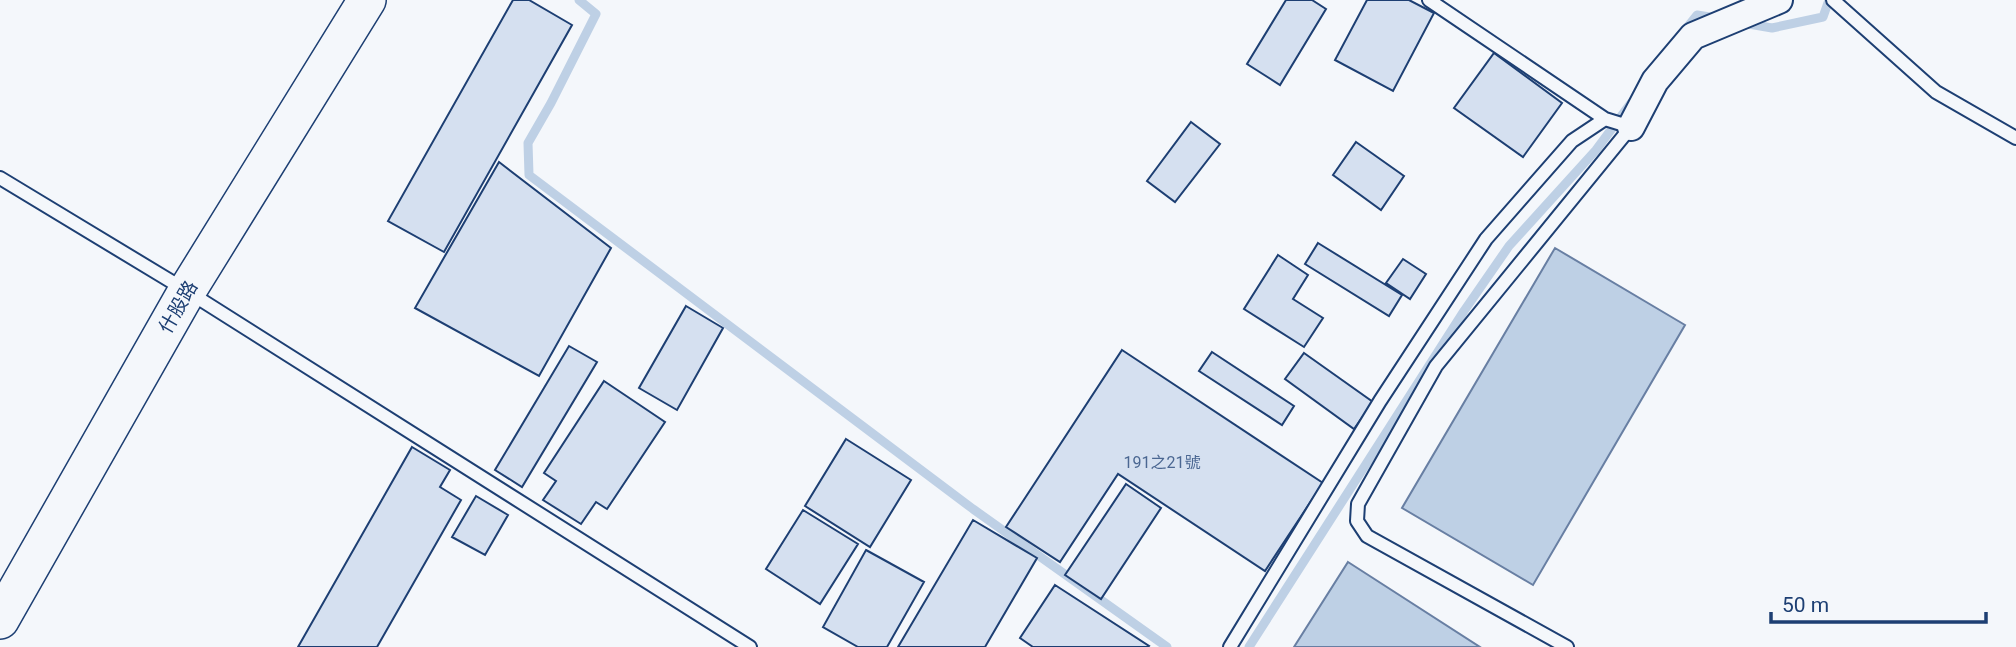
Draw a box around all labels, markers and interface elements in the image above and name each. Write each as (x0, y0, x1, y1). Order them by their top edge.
street label: 什股路 (154, 277, 202, 337)
house number: 191之21號 (1124, 453, 1200, 472)
scale bar (1771, 580, 1986, 624)
text: 50 m (1782, 593, 1829, 617)

